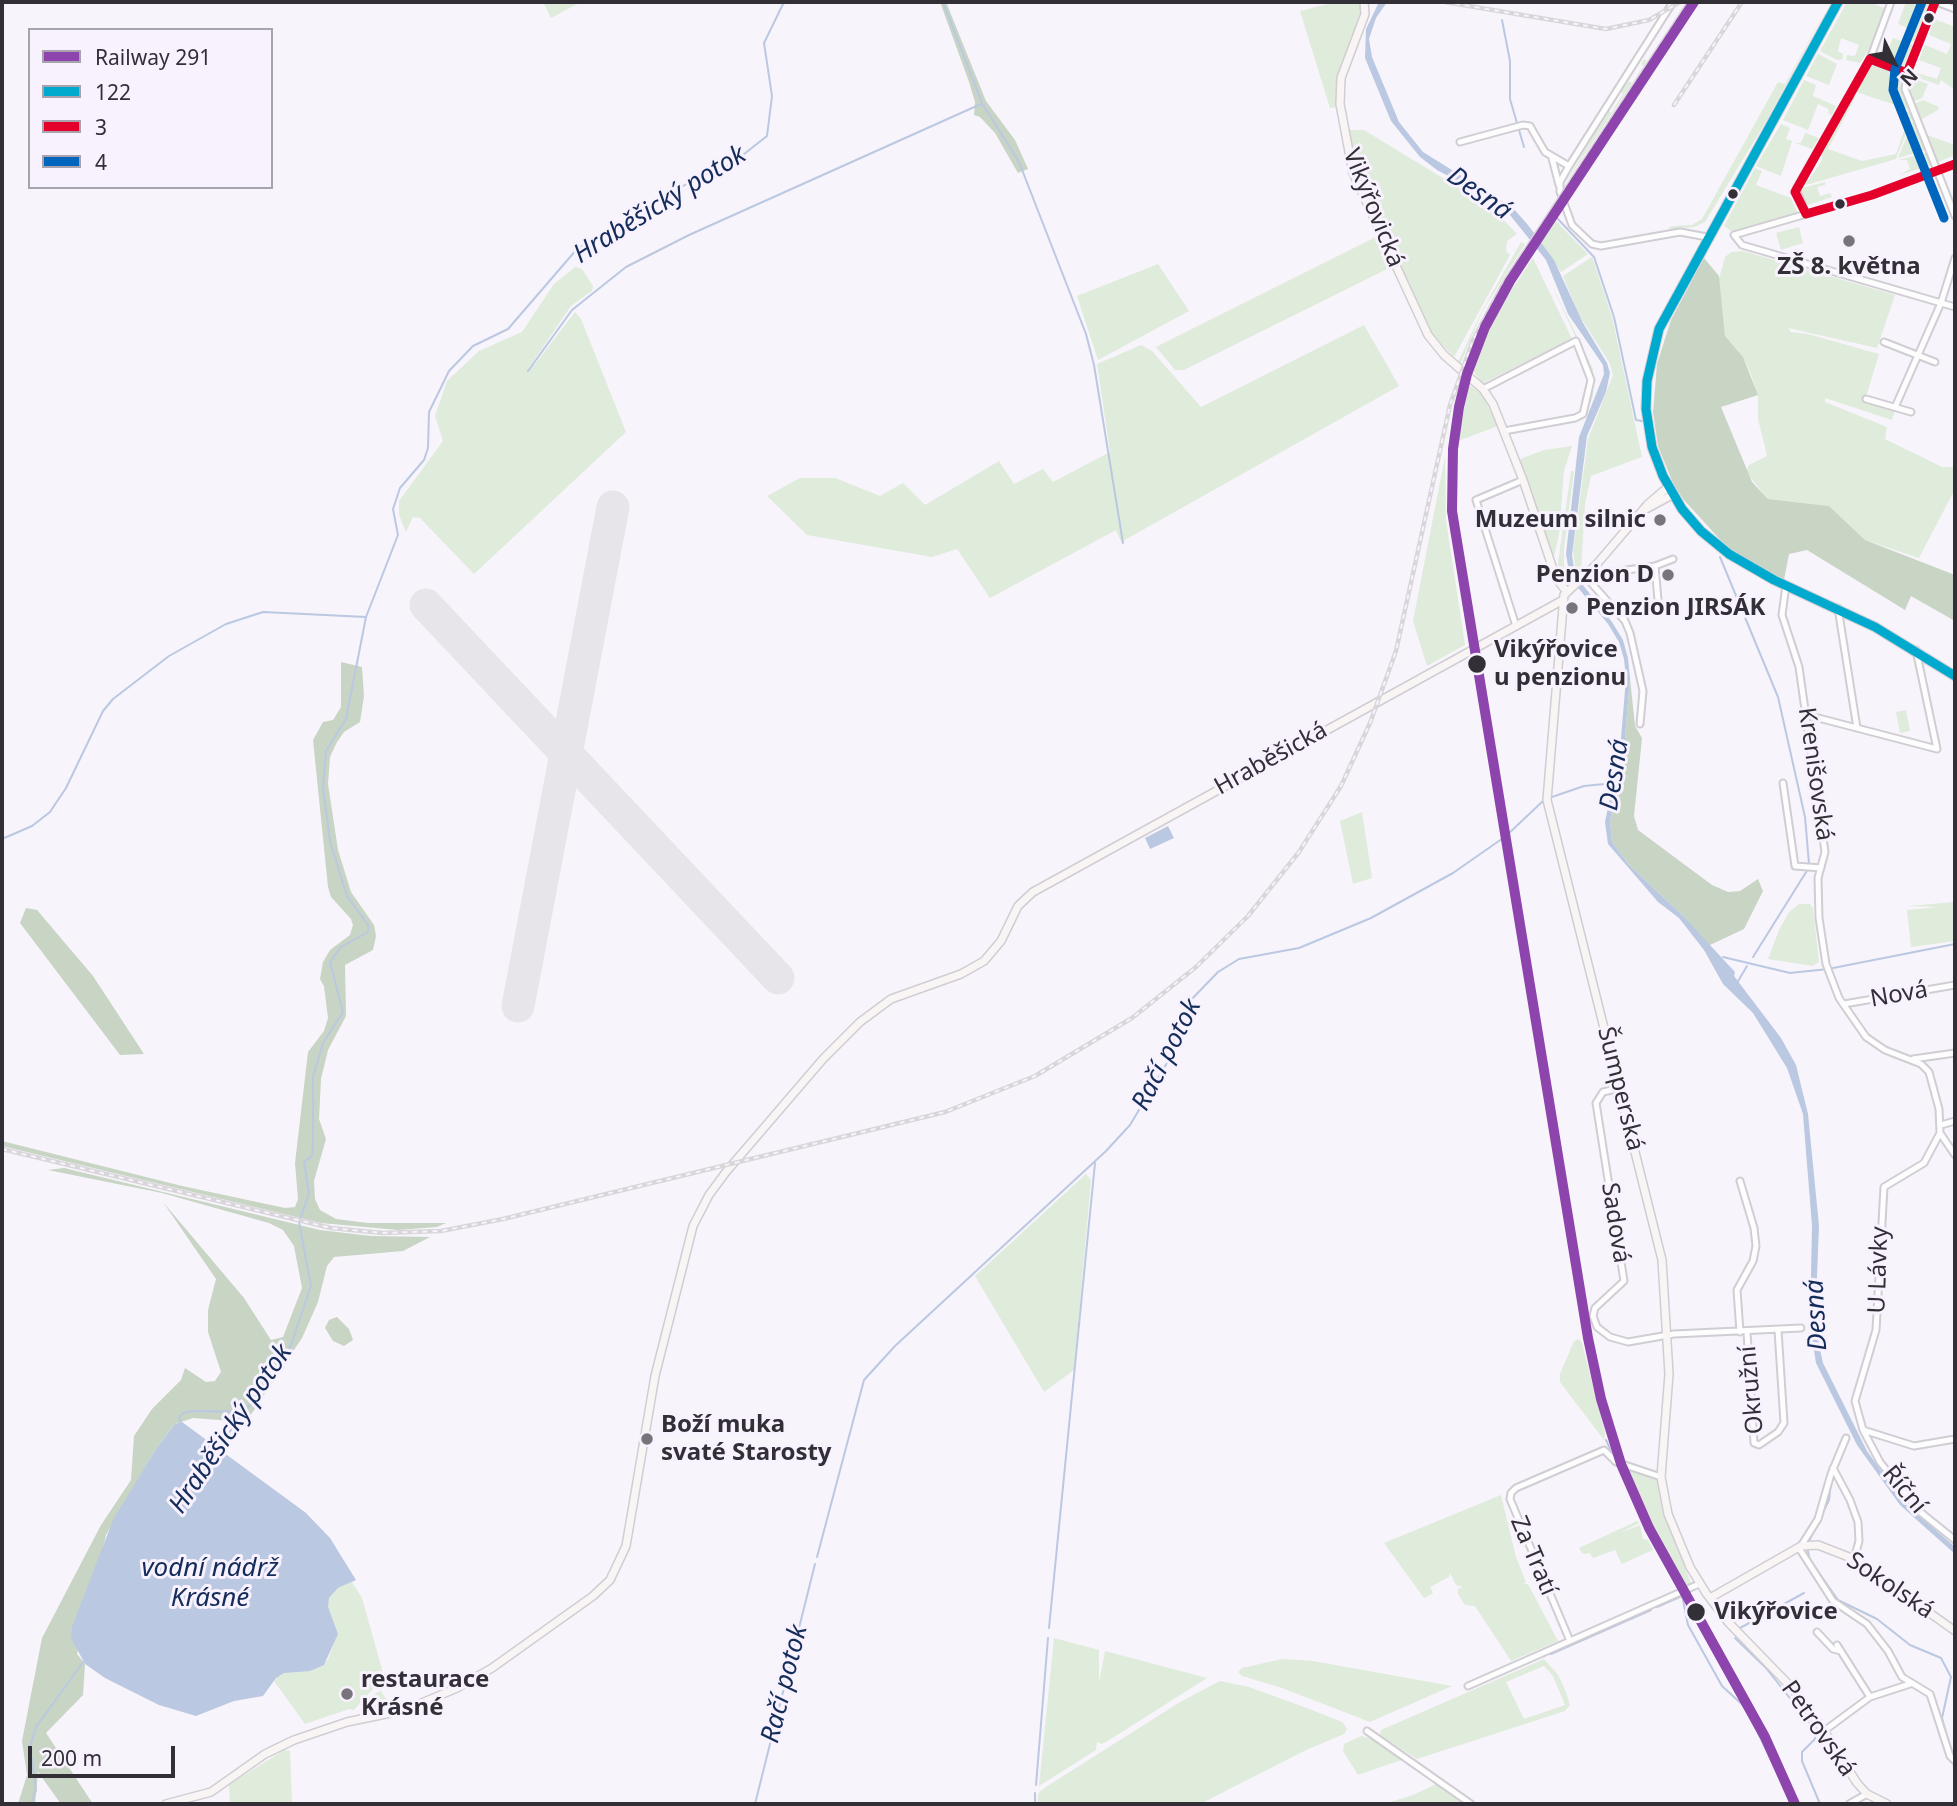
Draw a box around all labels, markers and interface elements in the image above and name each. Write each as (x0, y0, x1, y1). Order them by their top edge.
unlabelled marker (1922, 11, 1936, 25)
legend (28, 28, 273, 189)
north arrow (1859, 28, 1929, 98)
text: Railway 291 (95, 43, 211, 71)
text: N (1894, 63, 1924, 92)
text: 122 (95, 78, 131, 106)
text: 3 (95, 113, 107, 141)
water label: Hraběšický potok (568, 139, 752, 271)
street label: Vikýřovická (1336, 145, 1410, 271)
text: 4 (95, 148, 107, 176)
water label: Desná (1441, 161, 1517, 227)
unlabelled marker (1726, 187, 1740, 201)
unlabelled marker (1833, 197, 1847, 211)
marker: ZŠ 8. května (1841, 233, 1857, 249)
place label: ZŠ 8. května (1777, 253, 1921, 281)
place label: Muzeum silnic (1475, 506, 1646, 534)
marker: Muzeum silnic (1652, 512, 1668, 528)
place label: Penzion D (1536, 561, 1654, 589)
marker: Penzion D (1660, 567, 1676, 583)
place label: Penzion JIRSÁK (1586, 594, 1765, 622)
marker: Penzion JIRSÁK (1564, 600, 1580, 616)
place label: Vikýřovice u penzionu (1494, 636, 1626, 692)
marker: Vikýřovice u penzionu (1466, 653, 1488, 675)
street label: Krenišovská (1791, 705, 1839, 843)
street label: Hraběšická (1210, 716, 1332, 802)
water label: Desná (1594, 737, 1636, 813)
street label: Nová (1868, 976, 1930, 1014)
water label: Račí potok (1126, 994, 1208, 1116)
street label: Šumperská (1591, 1024, 1649, 1154)
street label: Sadová (1594, 1181, 1636, 1265)
street label: U Lávky (1863, 1226, 1895, 1314)
water label: Desná (1800, 1279, 1834, 1351)
water label: Hraběšický potok (163, 1338, 299, 1520)
street label: Okružní (1734, 1345, 1770, 1435)
place label: Boží muka svaté Starosty (661, 1411, 832, 1467)
marker: Boží muka svaté Starosty (639, 1431, 655, 1447)
street label: Říční (1876, 1460, 1932, 1520)
street label: Za Tratí (1503, 1512, 1563, 1600)
street label: Sokolská (1841, 1546, 1939, 1626)
water label: vodní nádrž Krásné (141, 1553, 279, 1614)
place label: Vikýřovice (1714, 1598, 1838, 1626)
marker: Vikýřovice (1685, 1601, 1707, 1623)
water label: Račí potok (755, 1622, 815, 1746)
place label: restaurace Krásné (361, 1666, 489, 1722)
street label: Petrovská (1775, 1676, 1861, 1782)
marker: restaurace Krásné (339, 1686, 355, 1702)
scale bar (32, 1732, 178, 1776)
text: 200 m (41, 1744, 102, 1772)

